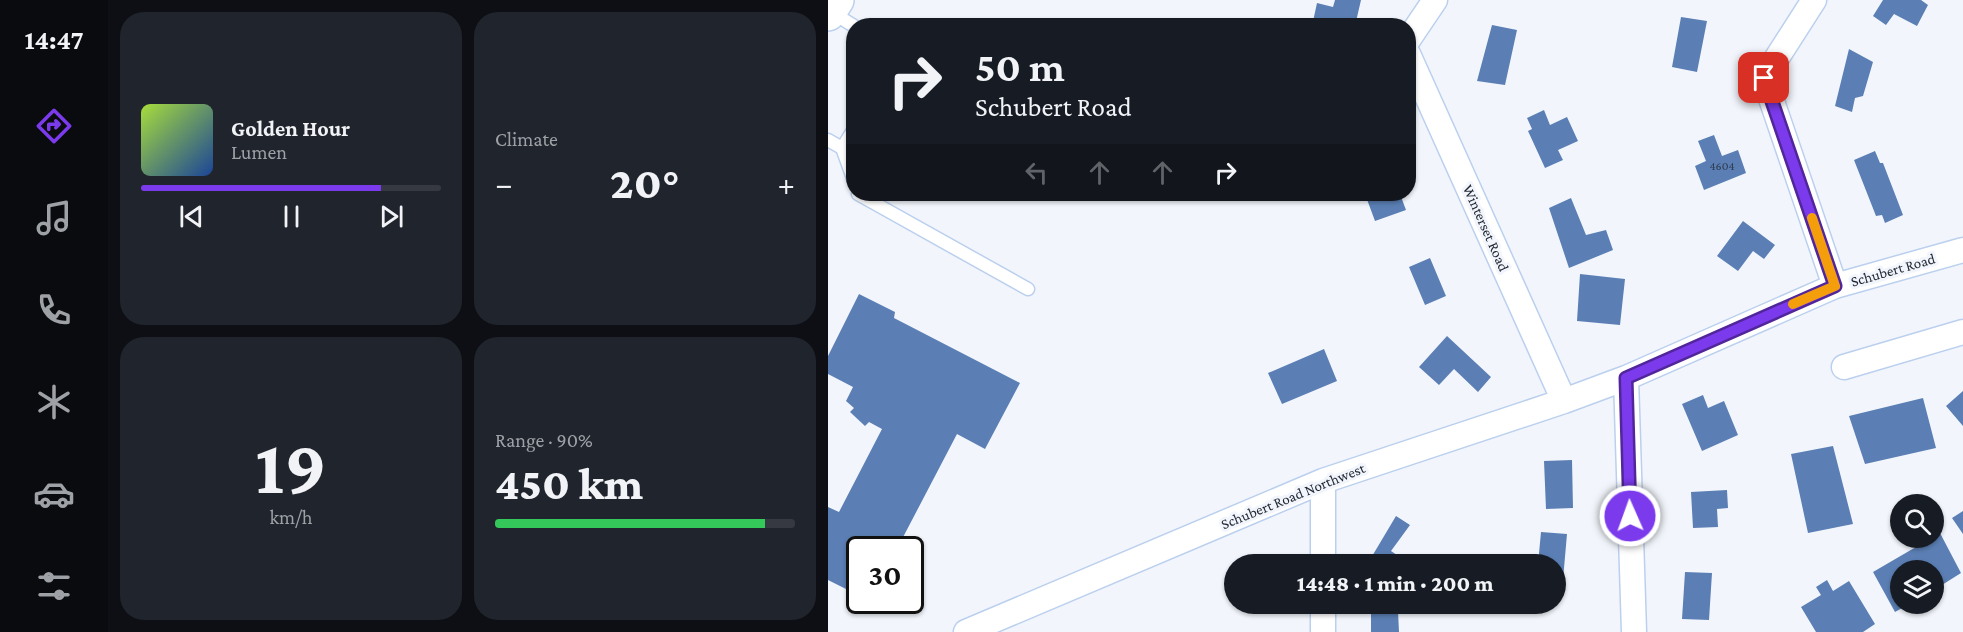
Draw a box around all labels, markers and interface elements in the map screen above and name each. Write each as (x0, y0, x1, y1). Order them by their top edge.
text: 14:47 (24, 25, 84, 55)
icon: right (876, 42, 954, 120)
text: 50 m (975, 43, 1065, 90)
pin (1738, 52, 1789, 103)
icon: arrive (1747, 61, 1780, 94)
text: Schubert Road (975, 92, 1132, 122)
icon: directions (33, 105, 75, 147)
text: Golden Hour (231, 116, 350, 141)
text: Climate (495, 128, 558, 150)
text: Lumen (231, 141, 287, 163)
icon: left (1020, 156, 1053, 189)
icon: ahead (1083, 156, 1116, 189)
icon: ahead (1146, 156, 1179, 189)
icon: right (1209, 156, 1242, 189)
text: 20° (610, 158, 680, 208)
house number: 4604 (1709, 159, 1735, 173)
text: − (495, 165, 512, 202)
text: + (778, 165, 795, 202)
street label: Winterset Road (1460, 182, 1512, 274)
icon: music (33, 197, 75, 239)
icon: previous (175, 200, 208, 233)
icon: pause (275, 200, 308, 233)
icon: next (375, 200, 408, 233)
street label: Schubert Road (1849, 250, 1937, 290)
icon: phone (33, 289, 75, 331)
icon: climate (33, 381, 75, 423)
text: 19 (255, 423, 327, 510)
text: Range · 90% (495, 429, 593, 451)
text: 450 km (495, 459, 643, 509)
street label: Schubert Road Northwest (1219, 459, 1368, 532)
icon: car (33, 473, 75, 515)
position arrow (1598, 484, 1662, 548)
map controls (1890, 494, 1944, 614)
button: search (1890, 494, 1944, 548)
text: km/h (269, 506, 313, 528)
speed limit sign: 30 (846, 536, 924, 614)
button: layers (1890, 560, 1944, 614)
icon: filters (33, 565, 75, 607)
text: 14:48 · 1 min · 200 m (1297, 571, 1493, 596)

